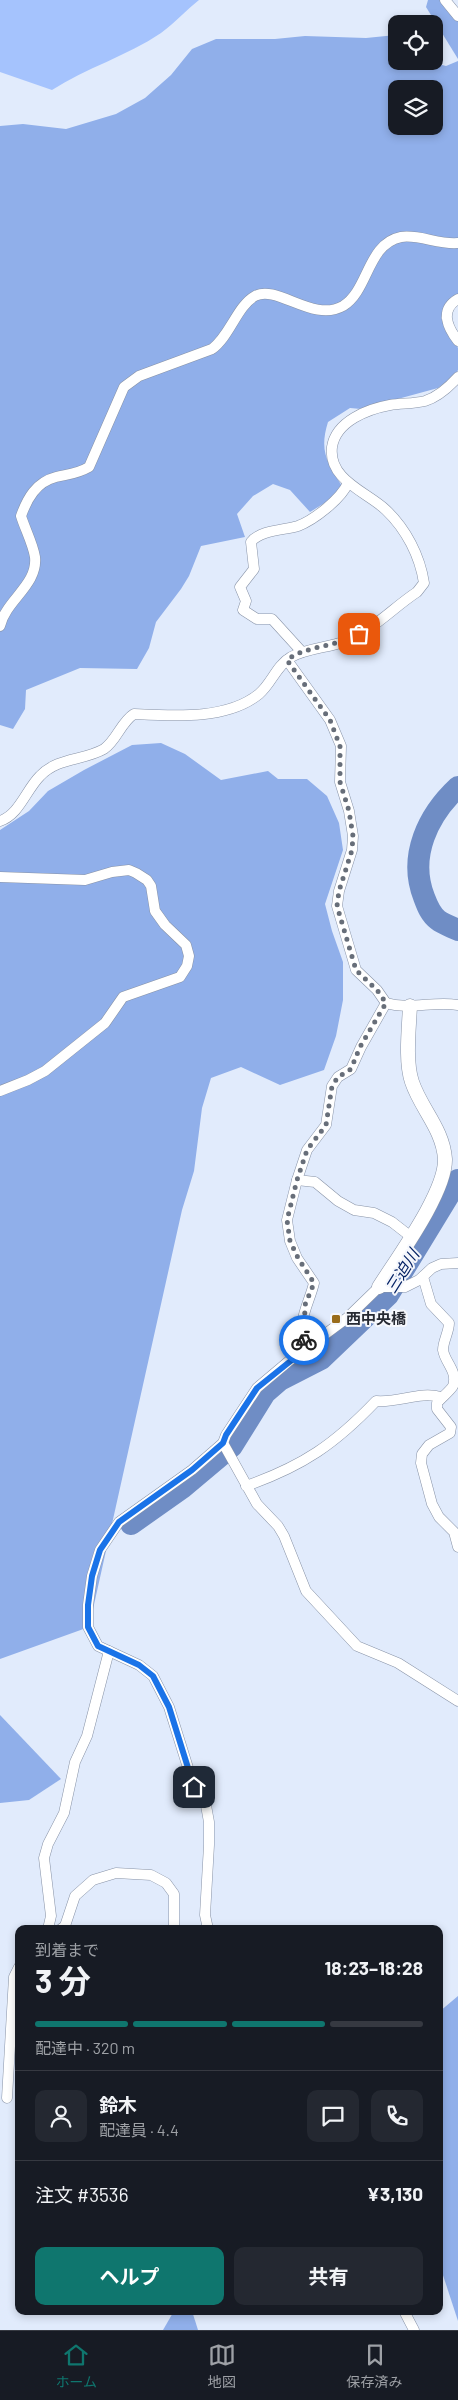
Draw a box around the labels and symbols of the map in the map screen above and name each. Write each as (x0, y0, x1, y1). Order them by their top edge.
pin (338, 613, 380, 655)
water label: 三迫川 (381, 1244, 423, 1296)
place label: 西中央橋 (346, 1309, 407, 1327)
marker: 西中央橋 (330, 1313, 342, 1325)
courier (279, 1315, 329, 1365)
pin (173, 1766, 215, 1808)

